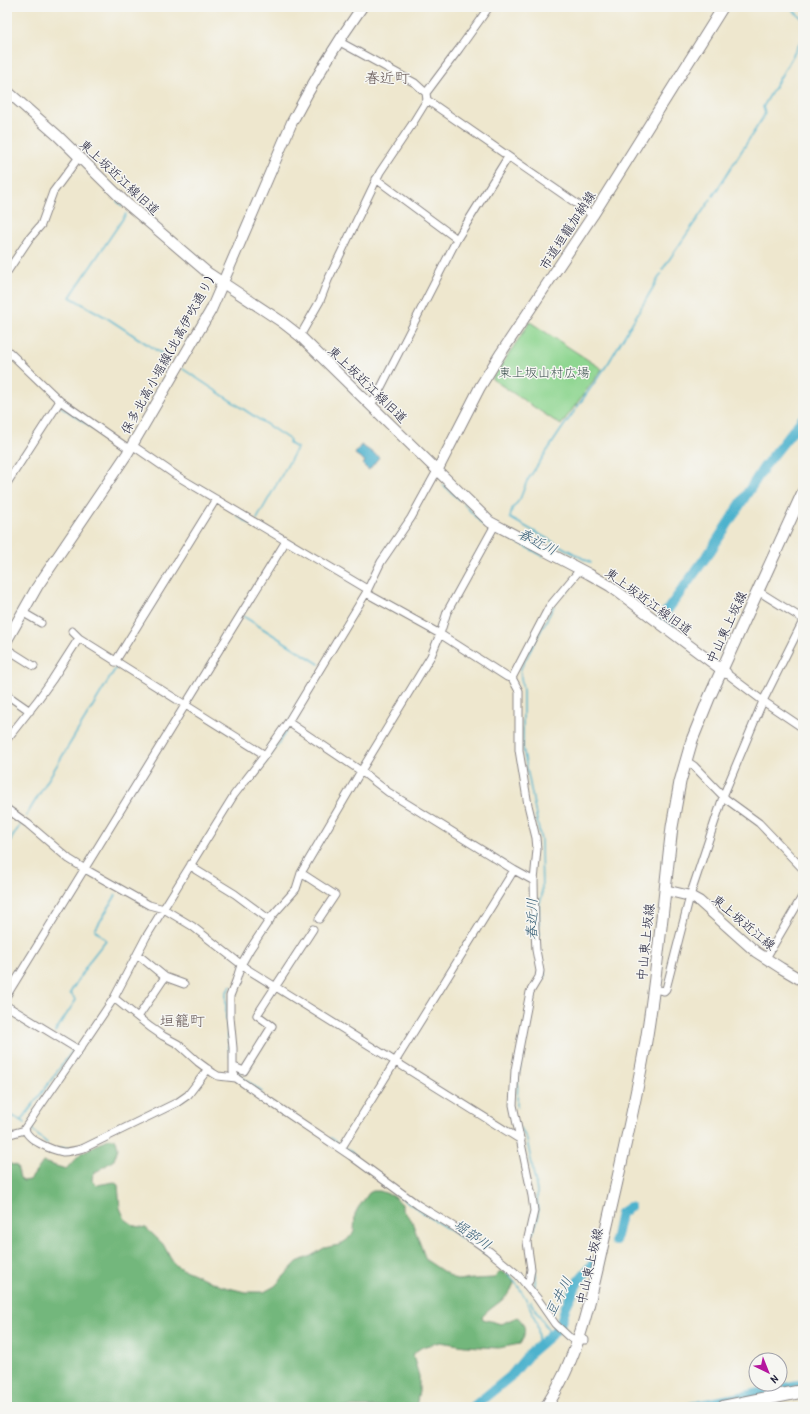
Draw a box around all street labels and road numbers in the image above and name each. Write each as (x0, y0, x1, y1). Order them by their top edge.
street label: 東上坂近江線旧道 (76, 135, 164, 219)
street label: 市道垣籠加納線 (535, 186, 600, 273)
street label: 保多北高小堀線(北高伊吹通り) (116, 273, 218, 437)
street label: 東上坂近江線旧道 (324, 341, 412, 427)
street label: 東上坂近江線旧道 (602, 563, 696, 639)
street label: 中山東上坂線 (701, 587, 751, 666)
street label: 東上坂近江線 (708, 890, 780, 955)
street label: 中山東上坂線 (632, 901, 658, 982)
street label: 中山東上坂線 (571, 1225, 607, 1306)

